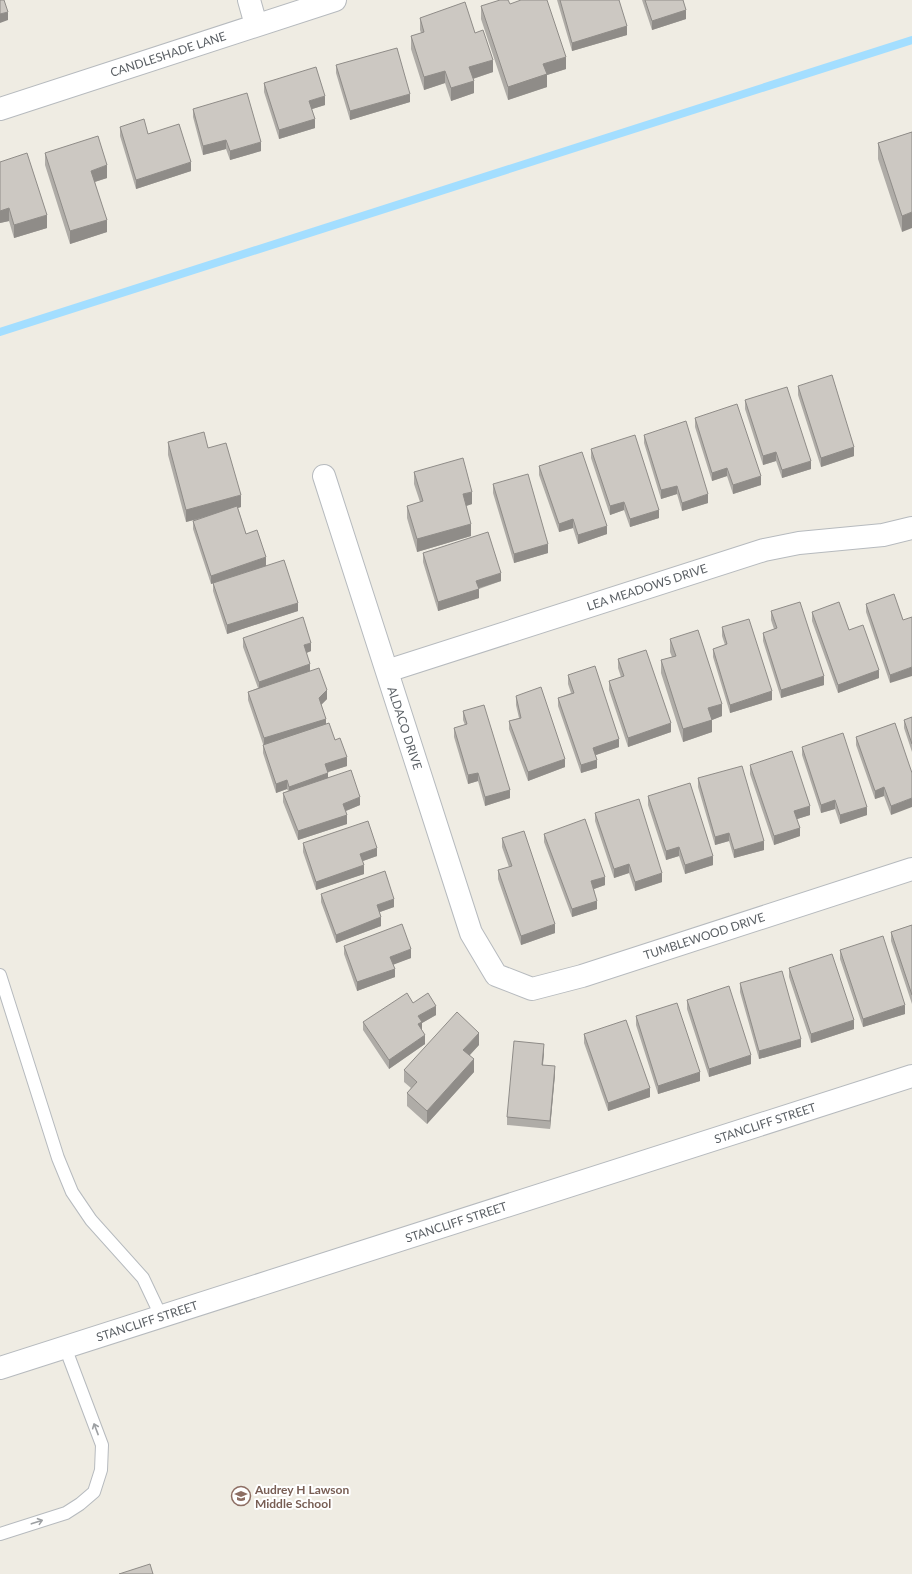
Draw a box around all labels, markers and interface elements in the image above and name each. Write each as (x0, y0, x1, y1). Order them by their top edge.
street label: CANDLESHADE LANE (108, 28, 228, 80)
street label: LEA MEADOWS DRIVE (585, 560, 709, 614)
street label: ALDACO DRIVE (384, 684, 426, 772)
street label: TUMBLEWOOD DRIVE (641, 909, 767, 963)
street label: STANCLIFF STREET (712, 1099, 818, 1147)
street label: STANCLIFF STREET (403, 1198, 509, 1246)
street label: STANCLIFF STREET (94, 1297, 200, 1345)
one-way arrow (91, 1424, 99, 1436)
place label: Audrey H Lawson Middle School (254, 1482, 349, 1511)
school or university icon: Audrey H Lawson Middle School (230, 1485, 252, 1507)
one-way arrow (31, 1517, 43, 1525)

